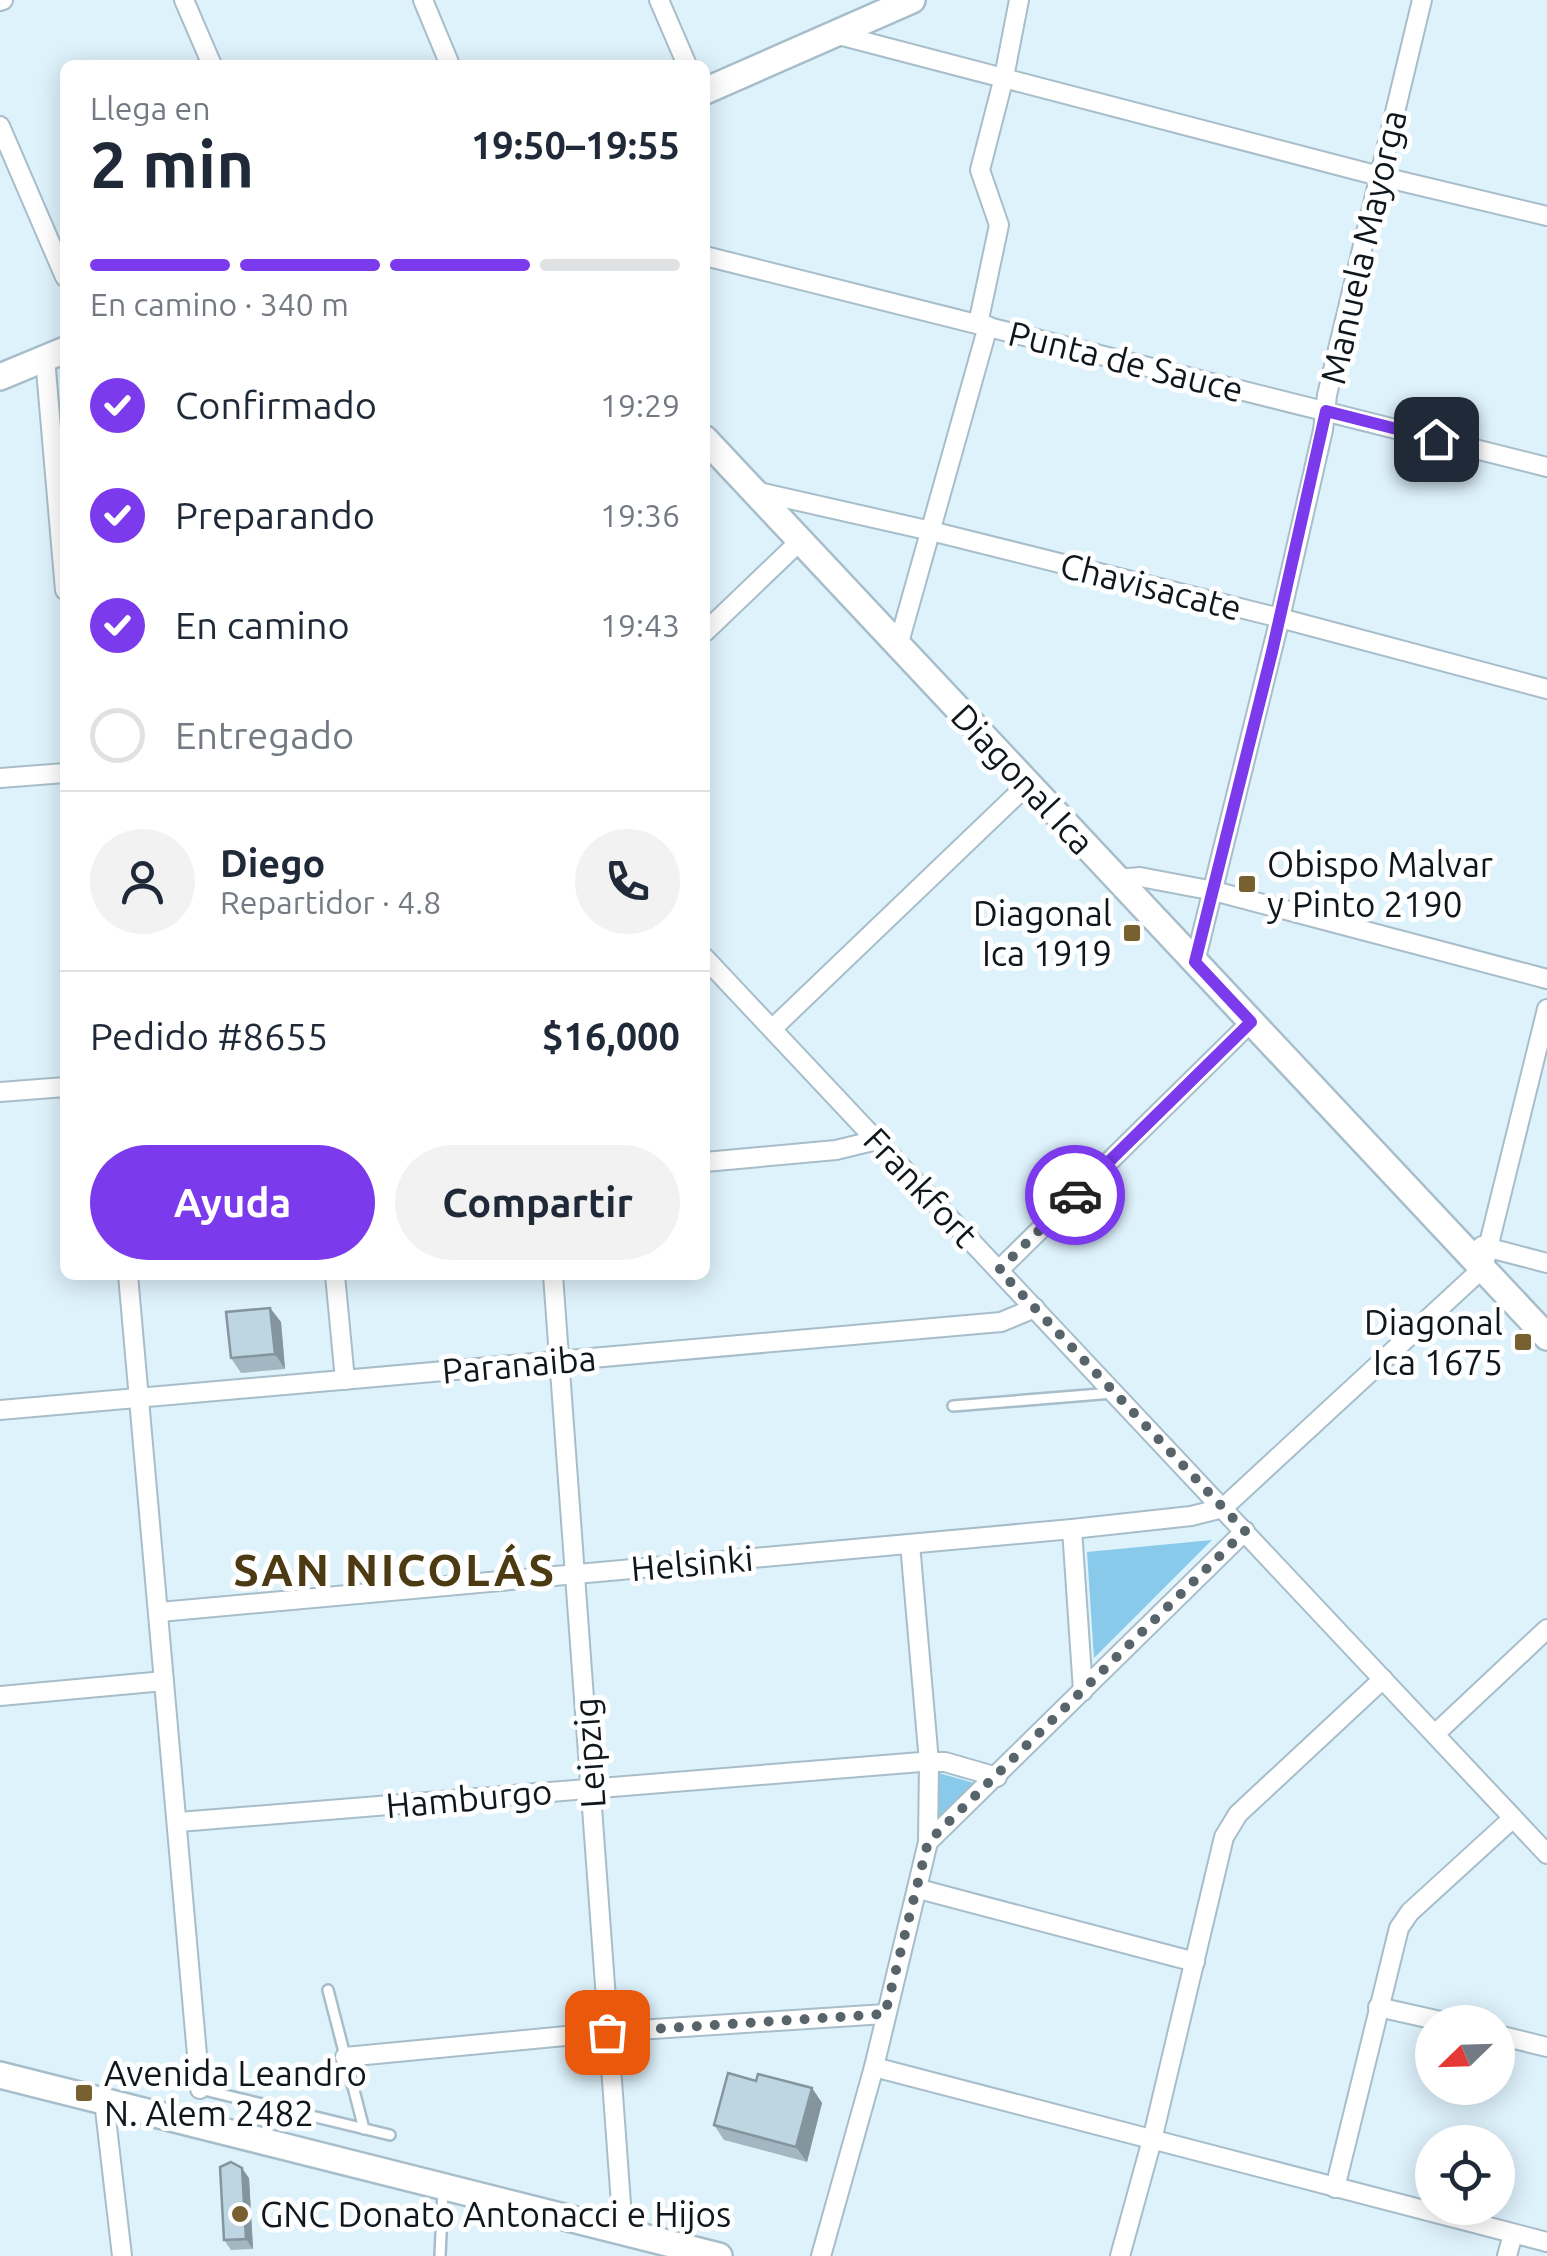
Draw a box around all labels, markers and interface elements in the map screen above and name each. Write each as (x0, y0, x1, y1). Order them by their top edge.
text: Llega en (90, 90, 210, 126)
street label: Manuela Mayorga (1312, 106, 1414, 388)
text: 19:50–19:55 (471, 124, 680, 166)
text: 2 min (90, 127, 254, 200)
text: En camino · 340 m (90, 286, 349, 322)
street label: Punta de Sauce (1005, 313, 1247, 409)
icon: check (90, 378, 145, 433)
text: Confirmado (175, 384, 377, 426)
text: 19:29 (600, 387, 680, 423)
pin (1394, 397, 1479, 482)
icon: home (1409, 412, 1464, 467)
icon: check (90, 488, 145, 543)
text: Preparando (175, 494, 375, 536)
text: 19:36 (600, 497, 680, 533)
street label: Chavisacate (1056, 544, 1246, 628)
icon: check (90, 598, 145, 653)
text: En camino (175, 604, 350, 646)
text: 19:43 (600, 607, 680, 643)
street label: Diagonal Ica (944, 696, 1102, 862)
text: Entregado (175, 714, 354, 756)
button: person (90, 829, 195, 934)
button: phone (575, 829, 680, 934)
text: Diego (220, 842, 325, 884)
place label: Obispo Malvar y Pinto 2190 (1267, 844, 1493, 924)
marker: Obispo Malvar y Pinto 2190 (1236, 873, 1258, 895)
text: Repartidor · 4.8 (220, 884, 441, 920)
place label: Diagonal Ica 1919 (973, 893, 1112, 973)
marker: Diagonal Ica 1919 (1121, 922, 1143, 944)
text: Pedido #8655 (90, 1015, 328, 1057)
text: $16,000 (542, 1015, 680, 1057)
street label: Frankfort (856, 1119, 986, 1255)
button: Ayuda (90, 1145, 375, 1260)
button: Compartir (395, 1145, 680, 1260)
courier (1025, 1145, 1125, 1245)
icon: car (1048, 1168, 1103, 1223)
place label: Diagonal Ica 1675 (1364, 1302, 1503, 1382)
marker: Diagonal Ica 1675 (1512, 1331, 1534, 1353)
street label: Paranaiba (440, 1337, 598, 1391)
street label: Helsinki (629, 1538, 755, 1588)
district label: SAN NICOLÁS (233, 1543, 557, 1595)
street label: Leipzig (565, 1696, 613, 1810)
street label: Hamburgo (384, 1771, 554, 1825)
pin (565, 1990, 650, 2075)
icon: bag (580, 2005, 635, 2060)
north arrow (1415, 2005, 1515, 2105)
map controls (1415, 2005, 1515, 2225)
place label: Avenida Leandro N. Alem 2482 (104, 2053, 367, 2133)
marker: Avenida Leandro N. Alem 2482 (73, 2082, 95, 2104)
button: locate (1415, 2125, 1515, 2225)
place label: GNC Donato Antonacci e Hijos (260, 2194, 731, 2234)
marker: GNC Donato Antonacci e Hijos (229, 2203, 251, 2225)

